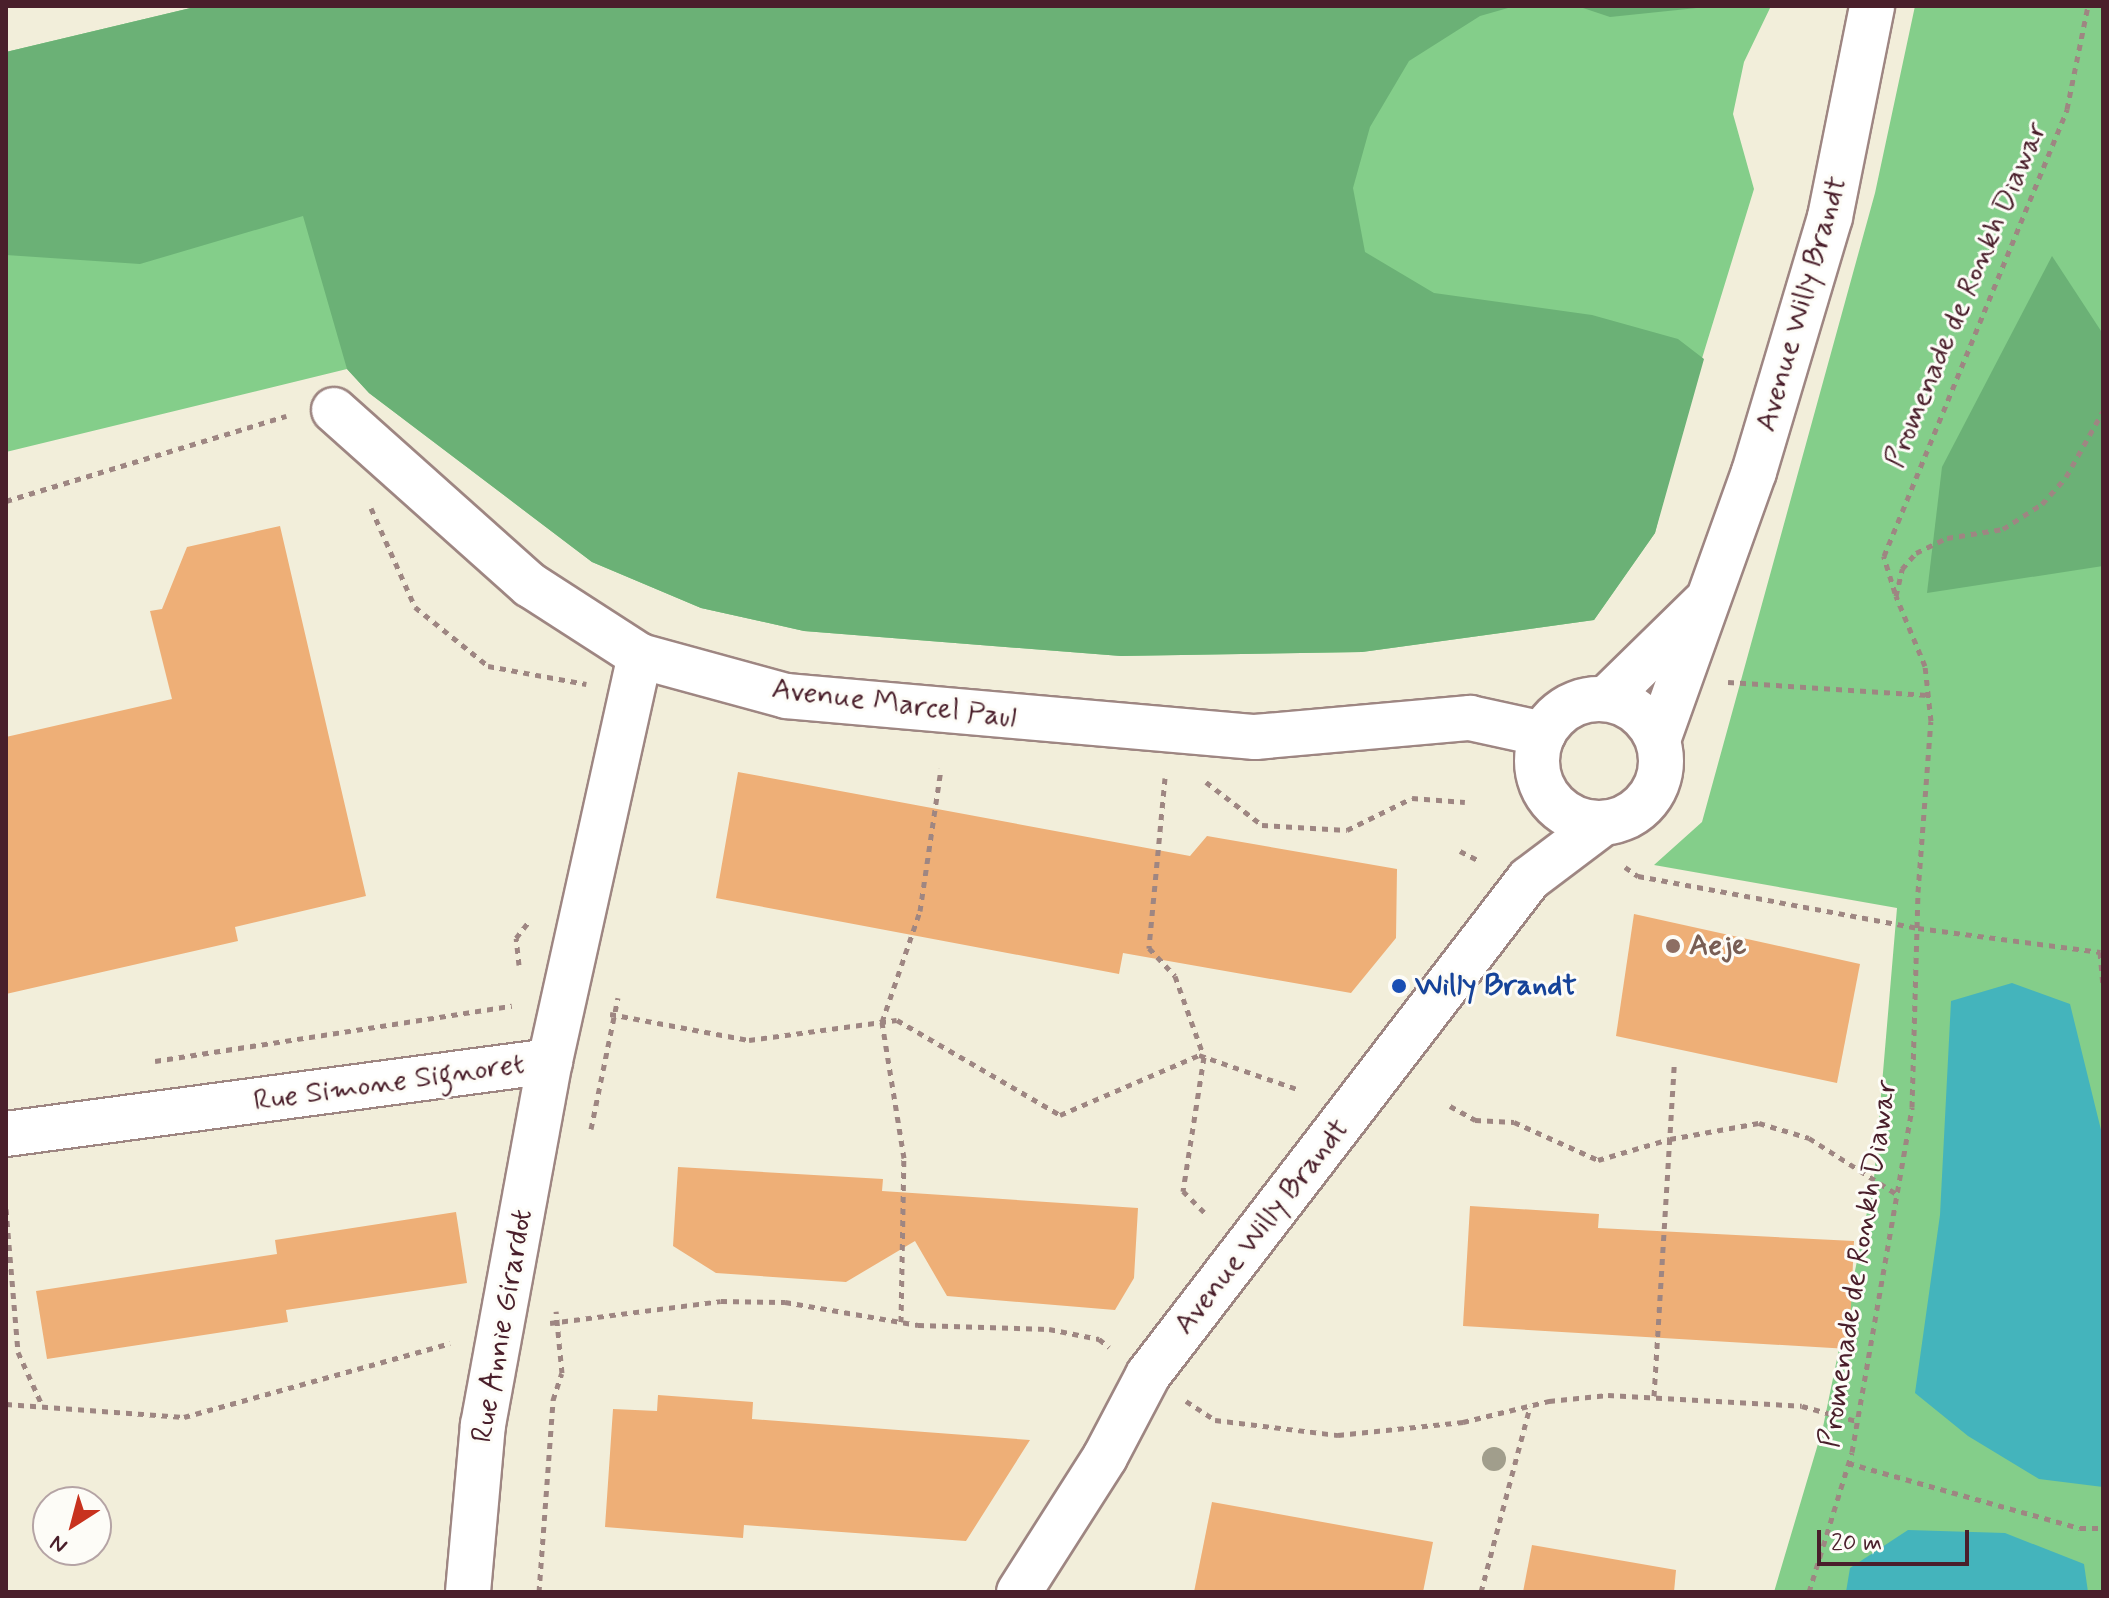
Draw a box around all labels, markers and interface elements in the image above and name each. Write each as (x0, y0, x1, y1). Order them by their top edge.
street label: Promenade de Ronkh Diawar (1878, 120, 2054, 470)
street label: Avenue Willy Brandt (1748, 171, 1856, 437)
street label: Avenue Marcel Paul (769, 671, 1019, 737)
place label: Aeje (1689, 928, 1746, 964)
marker: Aeje (1664, 937, 1682, 955)
place label: Willy Brandt (1415, 968, 1580, 1004)
marker: Willy Brandt (1390, 977, 1408, 995)
street label: Rue Simone Signoret (253, 1046, 525, 1120)
street label: Promenade de Ronkh Diawar (1813, 1081, 1905, 1447)
street label: Avenue Willy Brandt (1166, 1111, 1358, 1343)
street label: Rue Annie Girardot (465, 1208, 541, 1444)
north arrow (32, 1486, 112, 1566)
scale bar (1821, 1514, 1973, 1564)
text: N (45, 1528, 73, 1559)
text: 20 m (1831, 1528, 1882, 1559)

